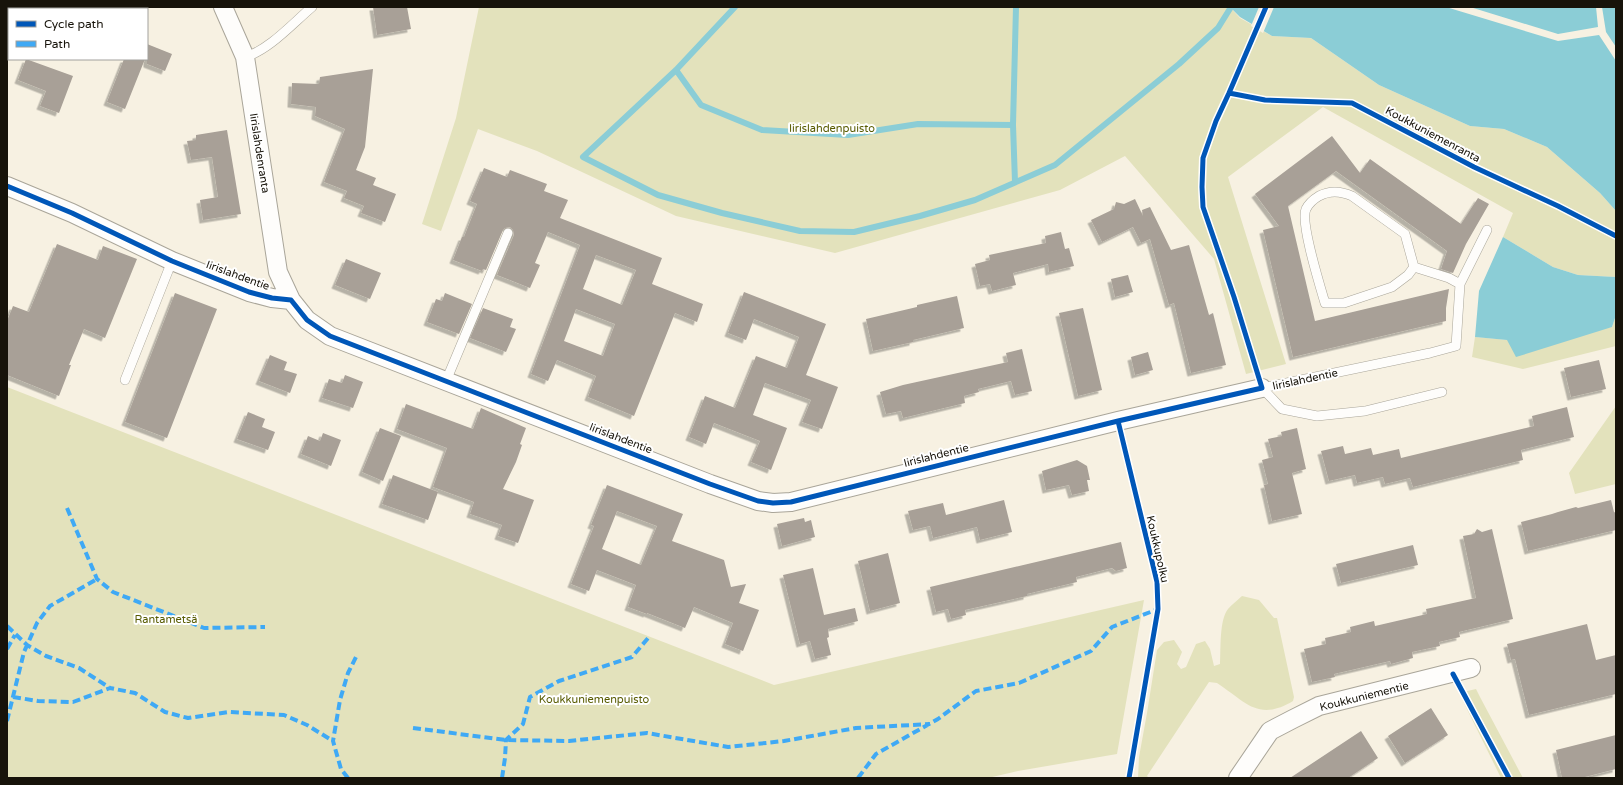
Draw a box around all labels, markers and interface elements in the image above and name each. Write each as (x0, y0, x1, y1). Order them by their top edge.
legend (8, 8, 148, 60)
text: Cycle path (44, 17, 103, 31)
text: Path (44, 37, 70, 51)
street label: Koukkuniemenranta (1383, 104, 1482, 165)
street label: Iirislahdenranta (247, 112, 272, 194)
park label: Iirislahdenpuisto (789, 122, 875, 135)
street label: Iirislahdentie (204, 258, 271, 293)
street label: Iirislahdentie (1271, 366, 1339, 393)
street label: Iirislahdentie (587, 420, 654, 456)
street label: Iirislahdentie (902, 441, 970, 470)
street label: Koukkupolku (1143, 514, 1172, 584)
park label: Rantametsä (135, 613, 197, 626)
street label: Koukkuniementie (1318, 679, 1410, 714)
park label: Koukkuniemenpuisto (539, 693, 650, 706)

